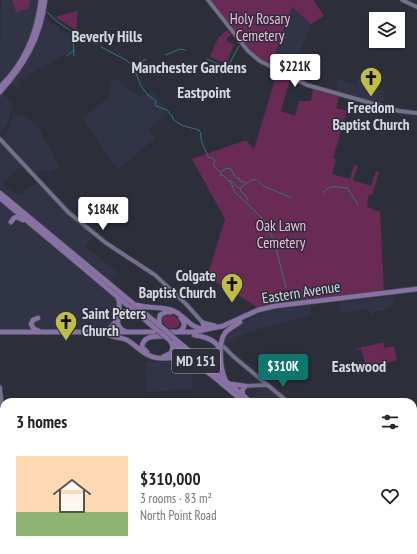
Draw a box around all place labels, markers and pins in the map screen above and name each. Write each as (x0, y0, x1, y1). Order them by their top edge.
pin: $221K (267, 54, 323, 88)
church icon: Freedom Baptist Church (358, 65, 384, 98)
place label: Freedom Baptist Church (332, 98, 410, 134)
pin: $184K (75, 197, 131, 231)
place label: Colgate Baptist Church (139, 266, 216, 302)
church icon: Colgate Baptist Church (219, 271, 245, 304)
place label: Saint Peters Church (82, 304, 146, 340)
church icon: Saint Peters Church (53, 309, 79, 342)
pin: $310K (255, 354, 311, 388)

